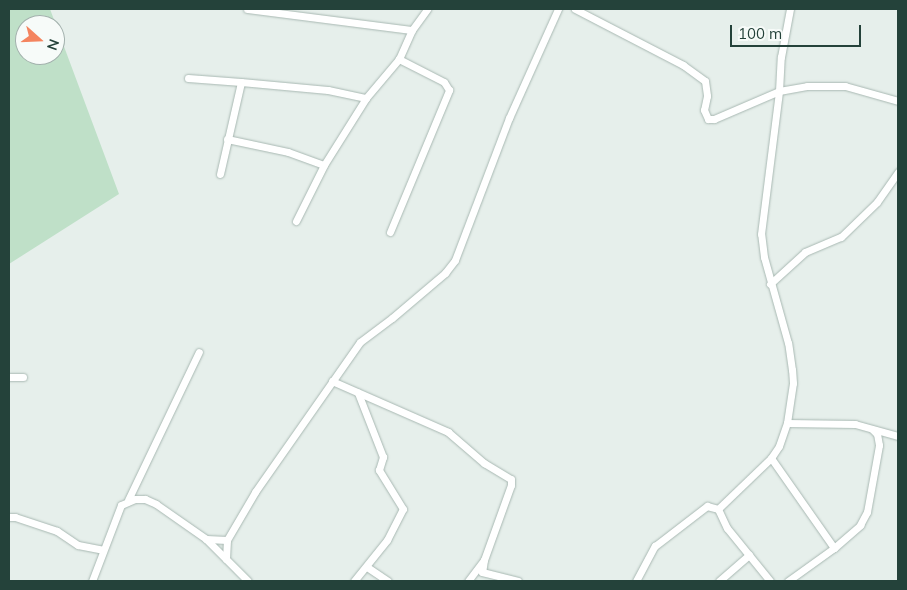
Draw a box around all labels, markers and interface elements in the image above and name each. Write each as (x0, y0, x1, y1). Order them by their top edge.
north arrow (15, 15, 65, 65)
scale bar (732, 15, 863, 47)
text: 100 m (738, 24, 782, 43)
text: N (43, 37, 63, 53)

